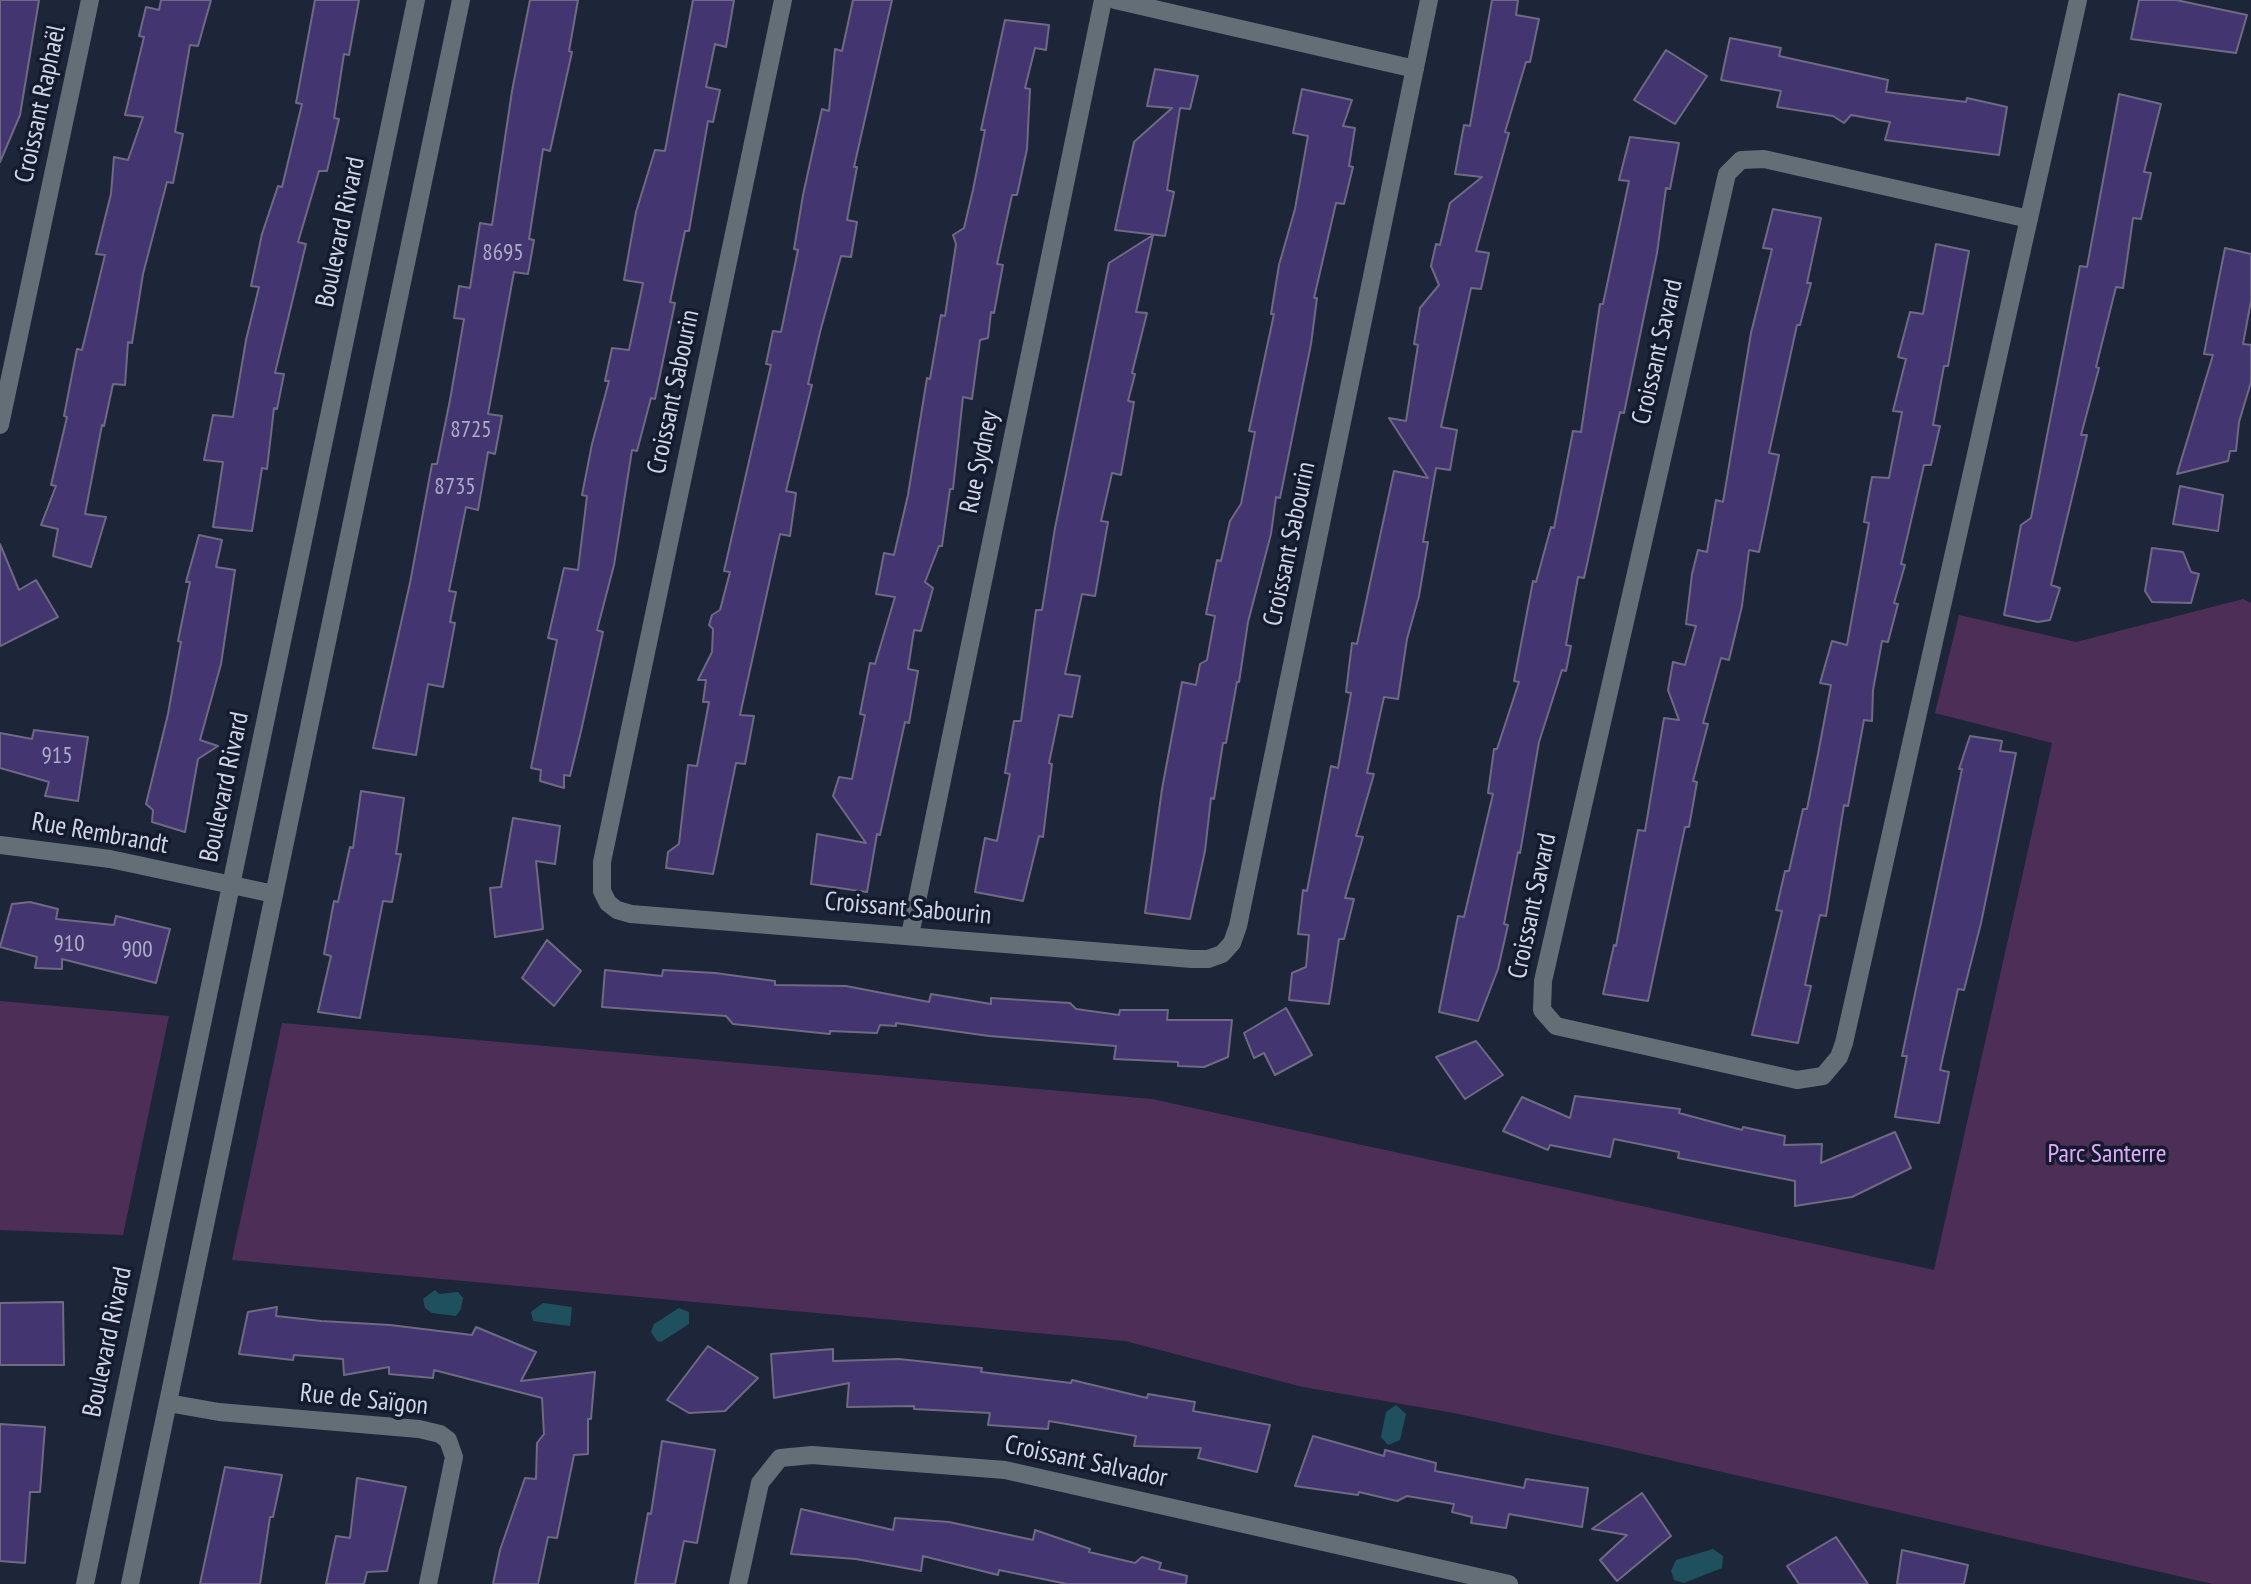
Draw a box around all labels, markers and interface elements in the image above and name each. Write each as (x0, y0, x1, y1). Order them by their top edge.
street label: Croissant Raphaël (9, 22, 73, 186)
street label: Boulevard Rivard (310, 154, 372, 310)
house number: 8695 (482, 239, 524, 267)
street label: Croissant Savard (1626, 276, 1690, 428)
street label: Croissant Sabourin (641, 307, 707, 477)
street label: Rue Sydney (954, 408, 1006, 516)
house number: 8725 (450, 416, 492, 444)
street label: Croissant Sabourin (1257, 459, 1323, 629)
house number: 8735 (434, 473, 476, 501)
street label: Boulevard Rivard (194, 709, 256, 865)
house number: 915 (41, 742, 73, 770)
street label: Rue Rembrandt (29, 807, 171, 861)
street label: Croissant Savard (1502, 830, 1564, 982)
street label: Croissant Sabourin (823, 886, 993, 932)
house number: 910 (53, 930, 85, 958)
house number: 900 (121, 936, 153, 964)
park label: Parc Santerre (2048, 1139, 2166, 1171)
street label: Boulevard Rivard (77, 1264, 139, 1420)
street label: Rue de Saïgon (298, 1378, 430, 1422)
street label: Croissant Salvador (1002, 1430, 1170, 1494)

